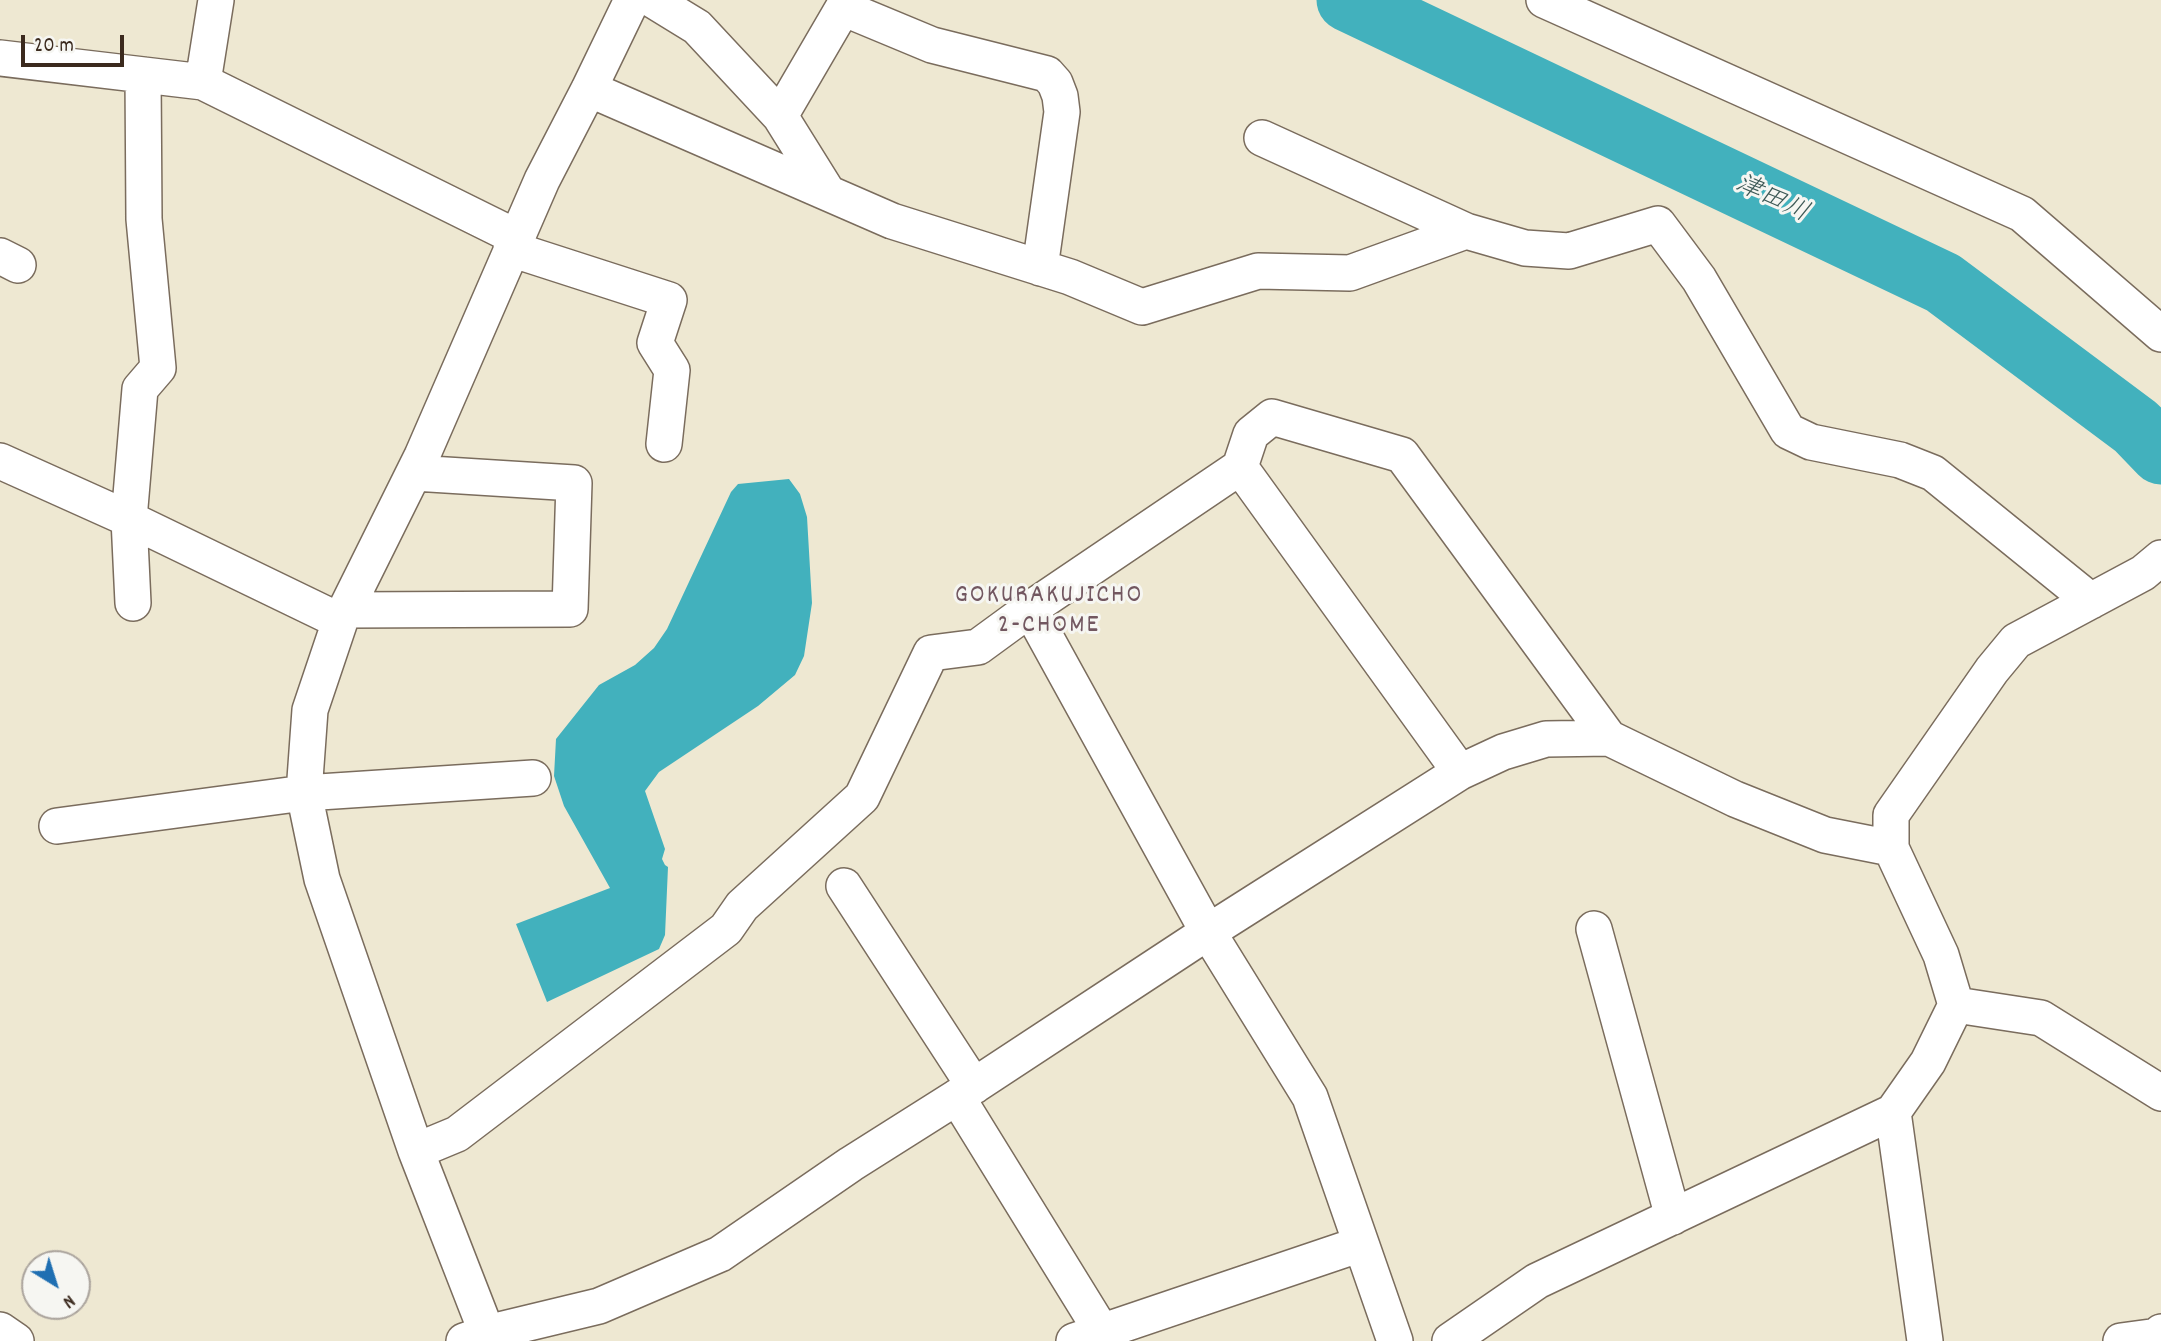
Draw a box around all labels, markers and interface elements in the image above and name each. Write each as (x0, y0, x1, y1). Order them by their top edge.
scale bar (24, 21, 128, 65)
text: 20 m (34, 32, 74, 62)
water label: 津田川 (1729, 170, 1813, 232)
district label: GOKURAKUJICHO 2-CHOME (956, 581, 1142, 642)
north arrow (21, 1250, 91, 1320)
text: N (56, 1287, 80, 1314)

